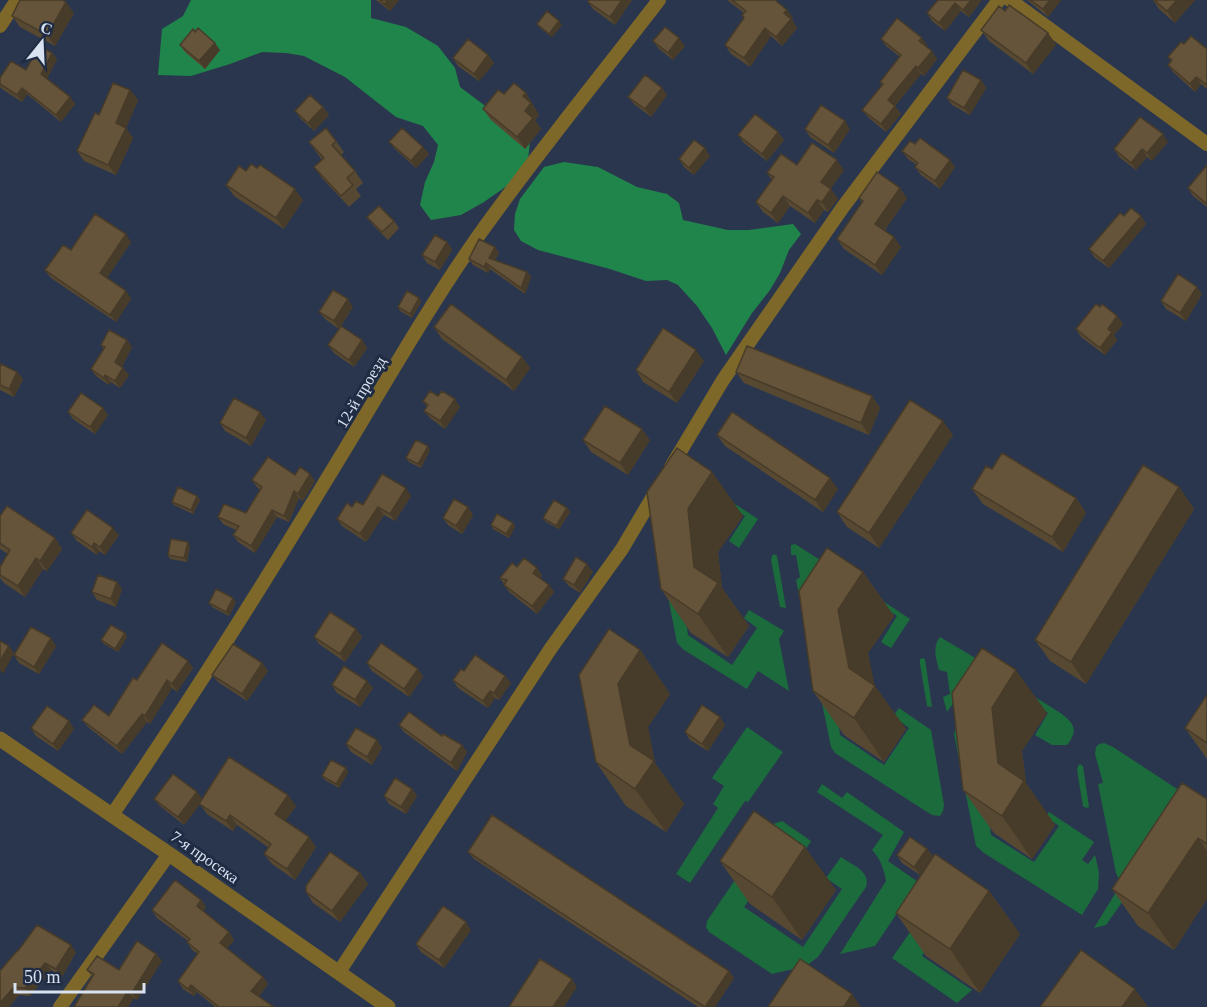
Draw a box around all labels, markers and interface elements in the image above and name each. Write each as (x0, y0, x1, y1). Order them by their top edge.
north arrow (12, 12, 72, 72)
text: С (38, 18, 55, 38)
street label: 12-й проезд (333, 353, 390, 431)
street label: 7-я просека (167, 827, 242, 887)
scale bar (15, 956, 144, 994)
text: 50 m (24, 967, 61, 987)

